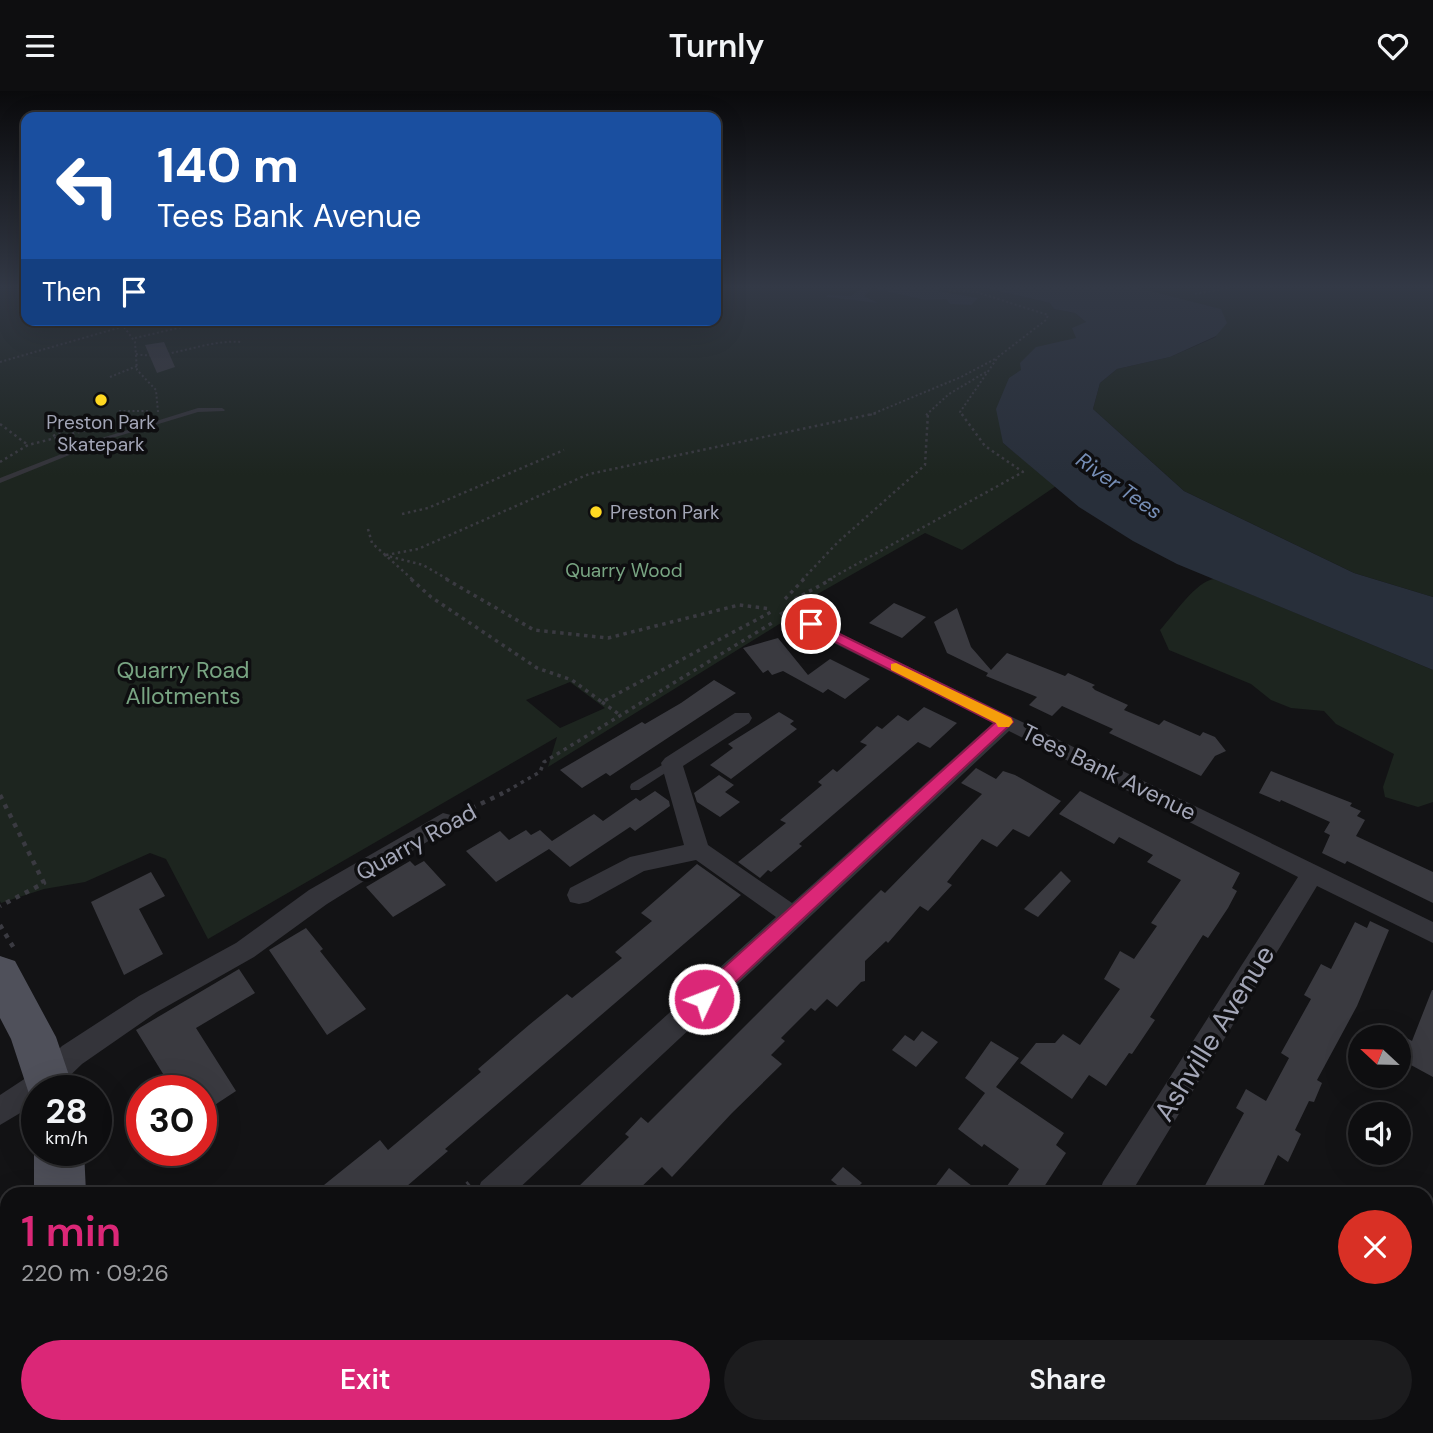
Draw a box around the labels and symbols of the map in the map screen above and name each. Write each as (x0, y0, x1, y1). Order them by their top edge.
marker: Preston Park Skatepark (93, 392, 109, 408)
place label: Preston Park Skatepark (46, 410, 156, 457)
water label: River Tees (1070, 446, 1168, 526)
place label: Preston Park (610, 500, 720, 525)
marker: Preston Park (588, 504, 604, 520)
park label: Quarry Wood (565, 558, 683, 583)
pin (781, 594, 841, 654)
park label: Quarry Road Allotments (117, 655, 249, 711)
street label: Tees Bank Avenue (1017, 717, 1201, 827)
street label: Quarry Road (351, 797, 481, 887)
street label: Ashville Avenue (1145, 938, 1283, 1128)
position arrow (667, 962, 741, 1036)
north arrow (1348, 1025, 1410, 1089)
speed limit sign: 30 (126, 1075, 217, 1166)

